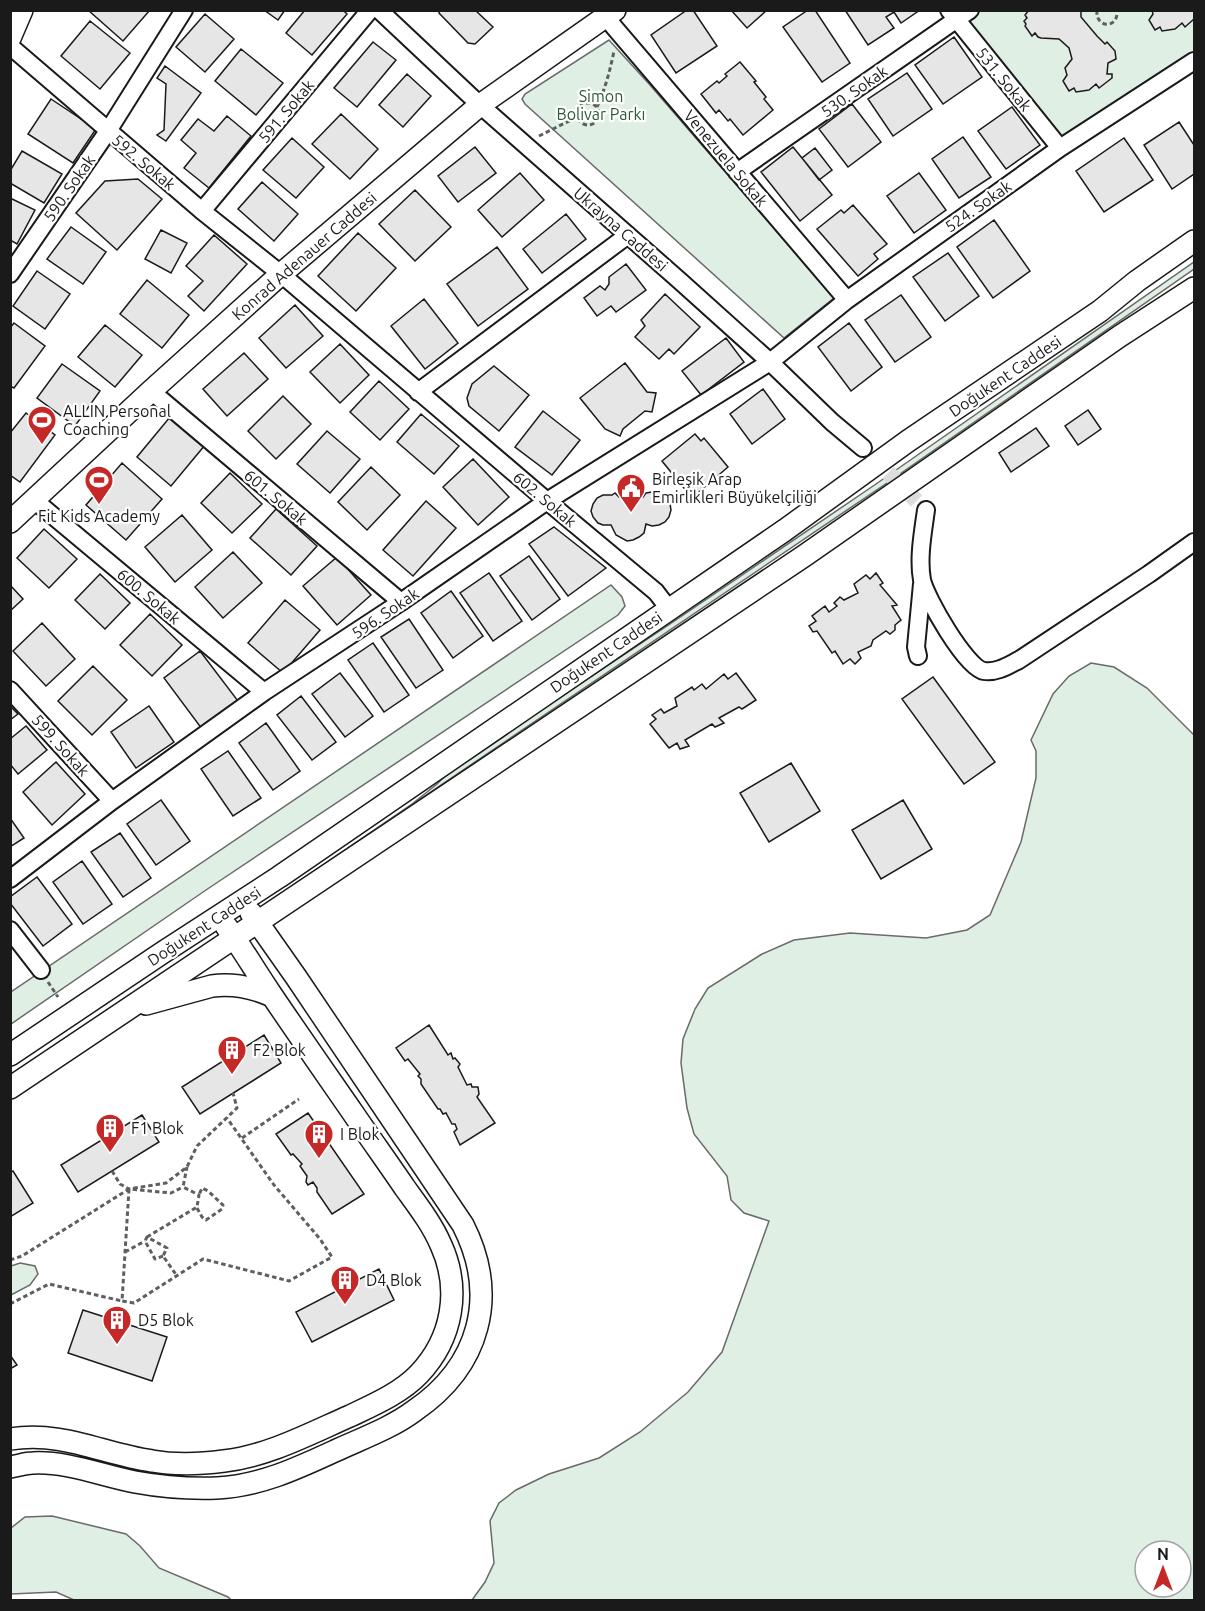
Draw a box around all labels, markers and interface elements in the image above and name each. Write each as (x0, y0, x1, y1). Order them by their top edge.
street label: 531. Sokak (973, 43, 1035, 115)
street label: 530. Sokak (817, 62, 891, 120)
street label: 591. Sokak (254, 76, 318, 146)
park label: Simon Bolivar Parkı (557, 87, 646, 123)
street label: Venezuela Sokak (681, 106, 771, 210)
street label: 592. Sokak (109, 130, 179, 194)
street label: 590. Sokak (40, 151, 98, 225)
street label: 524. Sokak (941, 177, 1015, 235)
street label: Ukrayna Caddesi (570, 183, 672, 275)
street label: Konrad Adenauer Caddesi (228, 188, 380, 324)
street label: Doğukent Caddesi (946, 332, 1064, 420)
place label: ALLIN Personal Coaching (63, 402, 171, 438)
sports icon: ALLIN Personal Coaching (26, 404, 58, 446)
sports icon: Fit Kids Academy (83, 464, 115, 506)
street label: 601. Sokak (241, 465, 311, 529)
street label: 602. Sokak (510, 467, 580, 531)
place label: Birleşik Arap Emirlikleri Büyükelçiliği (652, 470, 817, 506)
public building icon: Birleşik Arap Emirlikleri Büyükelçiliği (615, 472, 647, 514)
place label: Fit Kids Academy (38, 507, 160, 525)
street label: 600. Sokak (114, 564, 184, 628)
street label: 596. Sokak (348, 584, 422, 642)
street label: Doğukent Caddesi (547, 608, 665, 696)
street label: 599. Sokak (29, 710, 93, 780)
street label: Doğukent Caddesi (144, 883, 264, 969)
building icon: F2 Blok (216, 1034, 248, 1076)
place label: F2 Blok (253, 1041, 306, 1059)
building icon: F1 Blok (94, 1112, 126, 1154)
building icon: I Blok (303, 1118, 335, 1160)
place label: F1 Blok (131, 1119, 184, 1137)
place label: I Blok (340, 1125, 380, 1143)
building icon: D4 Blok (329, 1264, 361, 1306)
place label: D4 Blok (366, 1271, 422, 1289)
building icon: D5 Blok (101, 1304, 133, 1346)
place label: D5 Blok (138, 1311, 194, 1329)
north arrow (1133, 1539, 1193, 1599)
text: N (1157, 1545, 1169, 1563)

